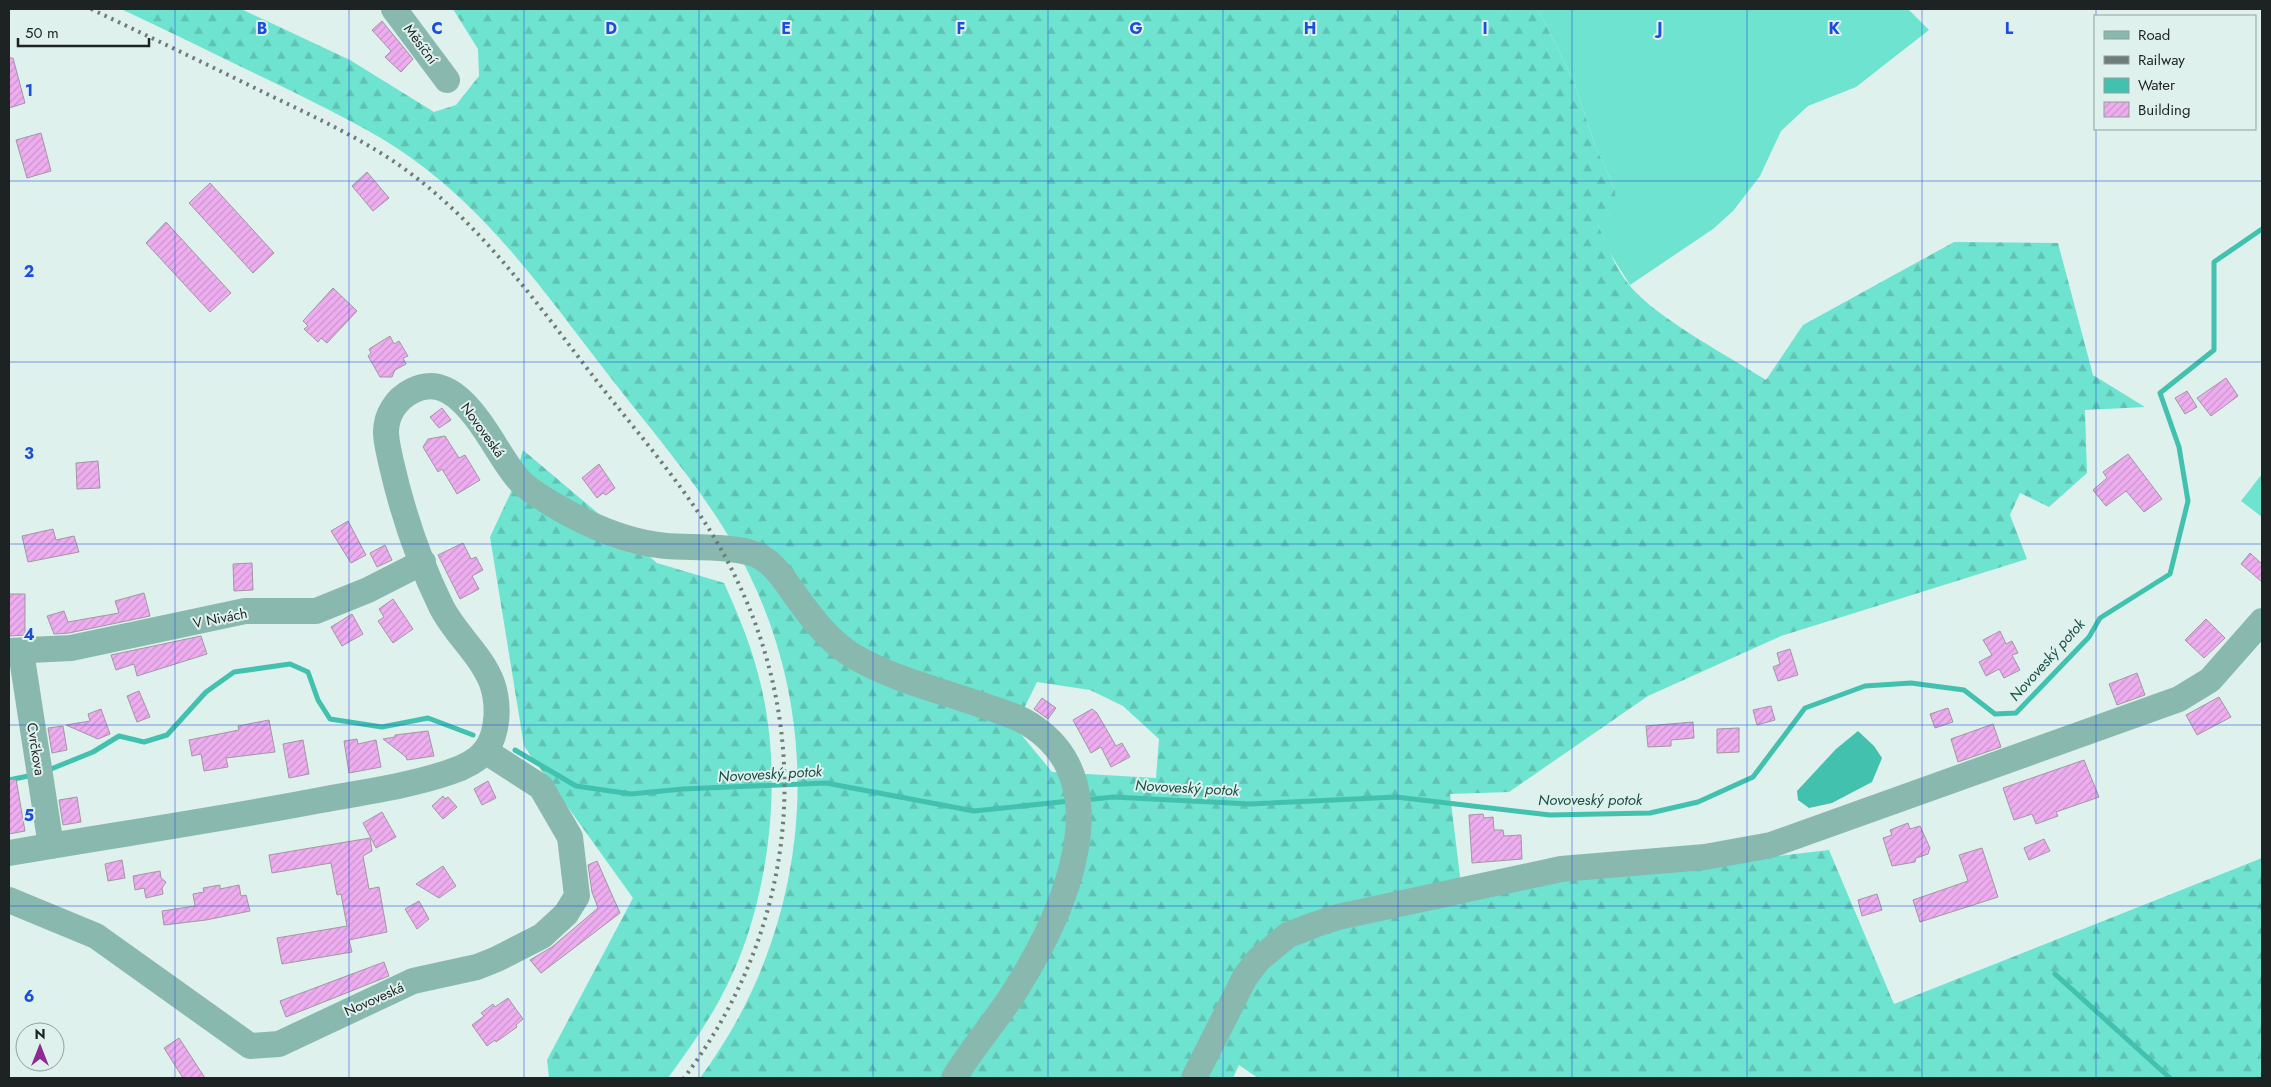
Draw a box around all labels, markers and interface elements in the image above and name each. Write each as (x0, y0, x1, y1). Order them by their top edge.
scale bar (18, 15, 149, 47)
legend (2094, 15, 2256, 130)
text: B (257, 17, 267, 40)
text: C (431, 17, 443, 40)
text: D (605, 17, 617, 40)
text: E (781, 17, 791, 40)
text: F (957, 17, 965, 40)
text: G (1129, 17, 1143, 40)
text: H (1304, 17, 1316, 40)
text: I (1482, 17, 1488, 40)
text: J (1654, 17, 1663, 40)
text: K (1828, 17, 1840, 40)
text: L (2005, 17, 2014, 40)
street label: Měsíční (399, 20, 443, 69)
text: 50 m (25, 22, 59, 44)
text: Road (2138, 24, 2170, 46)
text: Railway (2138, 49, 2185, 71)
text: Water (2138, 74, 2176, 96)
text: 1 (25, 79, 33, 102)
text: Building (2138, 99, 2190, 121)
text: 2 (24, 260, 34, 283)
street label: Novoveská (456, 398, 510, 462)
text: 3 (24, 442, 34, 465)
street label: V Nivách (191, 603, 249, 633)
water label: Novoveský potok (2004, 614, 2090, 706)
text: 4 (23, 623, 35, 646)
street label: Cvrčkova (22, 721, 50, 777)
water label: Novoveský potok (717, 760, 823, 788)
water label: Novoveský potok (1134, 774, 1240, 802)
water label: Novoveský potok (1538, 789, 1643, 811)
text: 5 (24, 804, 34, 827)
street label: Novoveská (341, 977, 407, 1021)
text: 6 (24, 985, 34, 1008)
north arrow (15, 1022, 65, 1072)
text: N (34, 1024, 46, 1044)

